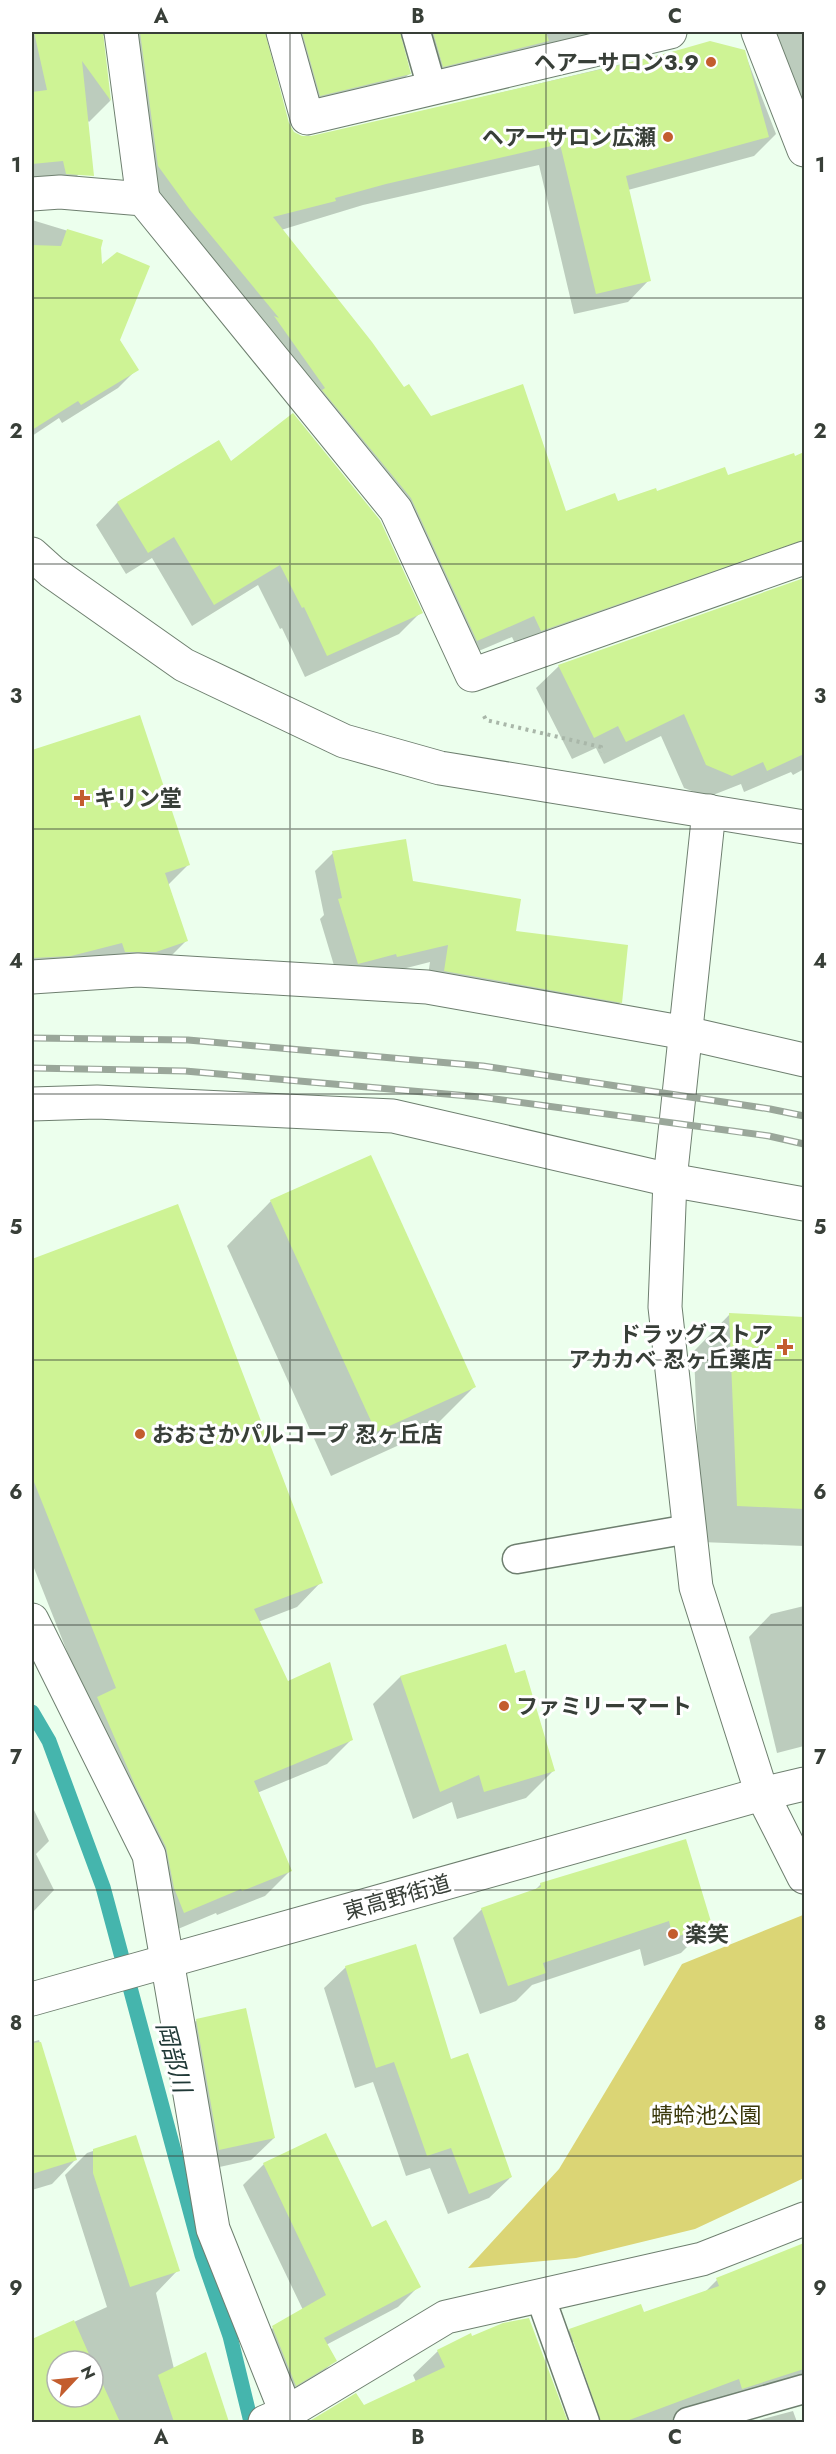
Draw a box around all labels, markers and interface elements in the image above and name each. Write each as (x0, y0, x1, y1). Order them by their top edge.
text: A (153, 2, 169, 31)
text: B (411, 2, 425, 31)
text: C (668, 2, 682, 31)
place label: ヘアーサロン3.9 (534, 46, 699, 78)
marker: ヘアーサロン3.9 (704, 55, 718, 69)
place label: ヘアーサロン広瀬 (482, 121, 656, 153)
marker: ヘアーサロン広瀬 (661, 130, 675, 144)
text: 1 (11, 151, 21, 180)
text: 1 (815, 151, 825, 180)
text: 2 (9, 417, 23, 446)
text: 2 (813, 417, 827, 446)
text: 3 (10, 682, 22, 711)
text: 3 (814, 682, 826, 711)
place label: キリン堂 (94, 782, 182, 814)
marker: キリン堂 (75, 791, 89, 805)
text: 4 (9, 947, 23, 976)
text: 4 (813, 947, 827, 976)
text: 5 (10, 1213, 23, 1242)
text: 5 (814, 1213, 827, 1242)
place label: ドラッグストア アカカベ 忍ヶ丘薬店 (568, 1318, 773, 1375)
marker: ドラッグストア アカカベ 忍ヶ丘薬店 (778, 1340, 792, 1354)
place label: おおさかパルコープ 忍ヶ丘店 (152, 1418, 443, 1450)
marker: おおさかパルコープ 忍ヶ丘店 (133, 1427, 147, 1441)
text: 6 (9, 1478, 23, 1507)
text: 6 (813, 1478, 827, 1507)
place label: ファミリーマート (516, 1690, 692, 1722)
marker: ファミリーマート (497, 1699, 511, 1713)
text: 7 (10, 1743, 23, 1772)
text: 7 (814, 1743, 827, 1772)
street label: 東高野街道 (340, 1866, 454, 1928)
place label: 楽笑 (685, 1918, 729, 1950)
marker: 楽笑 (666, 1927, 680, 1941)
text: 8 (10, 2009, 22, 2038)
text: 8 (814, 2009, 826, 2038)
water label: 岡部川 (148, 2018, 201, 2099)
park label: 蜻蛉池公園 (651, 2099, 761, 2131)
text: 9 (9, 2274, 23, 2303)
text: 9 (813, 2274, 827, 2303)
north arrow (45, 2349, 105, 2409)
text: N (75, 2362, 101, 2383)
text: A (153, 2423, 169, 2452)
text: B (411, 2423, 425, 2452)
text: C (668, 2423, 682, 2452)

